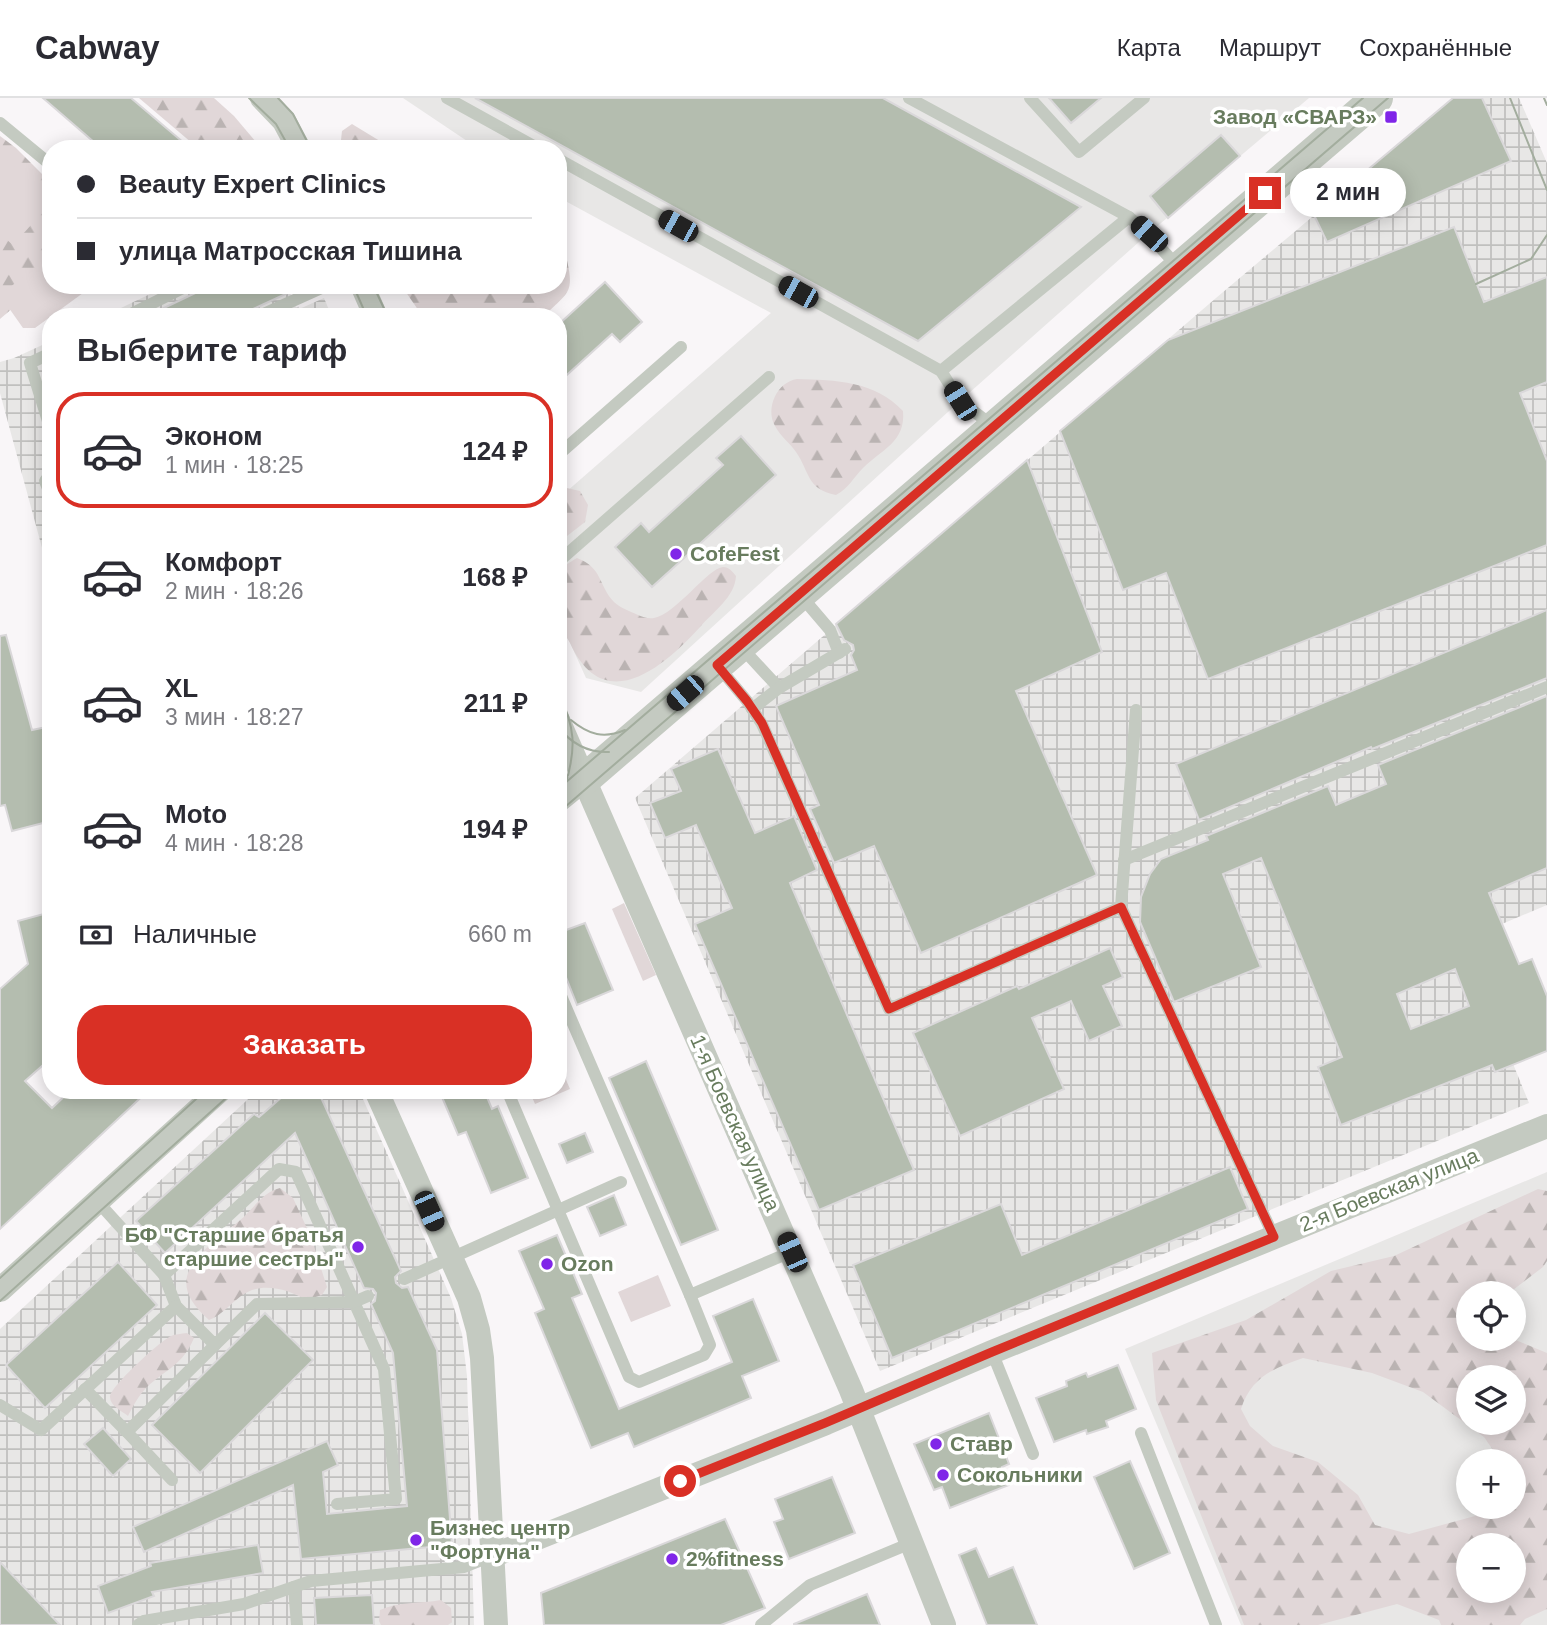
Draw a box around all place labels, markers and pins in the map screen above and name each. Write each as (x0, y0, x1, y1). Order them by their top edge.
place label: Завод «СВАРЗ» (1213, 105, 1377, 128)
marker: Завод «СВАРЗ» (1383, 109, 1399, 125)
place label: CofeFest (690, 542, 780, 565)
marker: CofeFest (668, 546, 684, 562)
place label: БФ "Старшие братья старшие сестры" (125, 1223, 344, 1270)
marker: БФ "Старшие братья старшие сестры" (350, 1239, 366, 1255)
place label: Ozon (561, 1252, 614, 1275)
marker: Ozon (539, 1256, 555, 1272)
place label: Ставр (950, 1432, 1013, 1455)
marker: Ставр (928, 1436, 944, 1452)
place label: Сокольники (957, 1463, 1083, 1486)
marker: Сокольники (935, 1467, 951, 1483)
place label: Бизнес центр "Фортуна" (430, 1516, 570, 1563)
marker: Бизнес центр "Фортуна" (408, 1532, 424, 1548)
place label: 2%fitness (686, 1547, 784, 1570)
marker: 2%fitness (664, 1551, 680, 1567)

